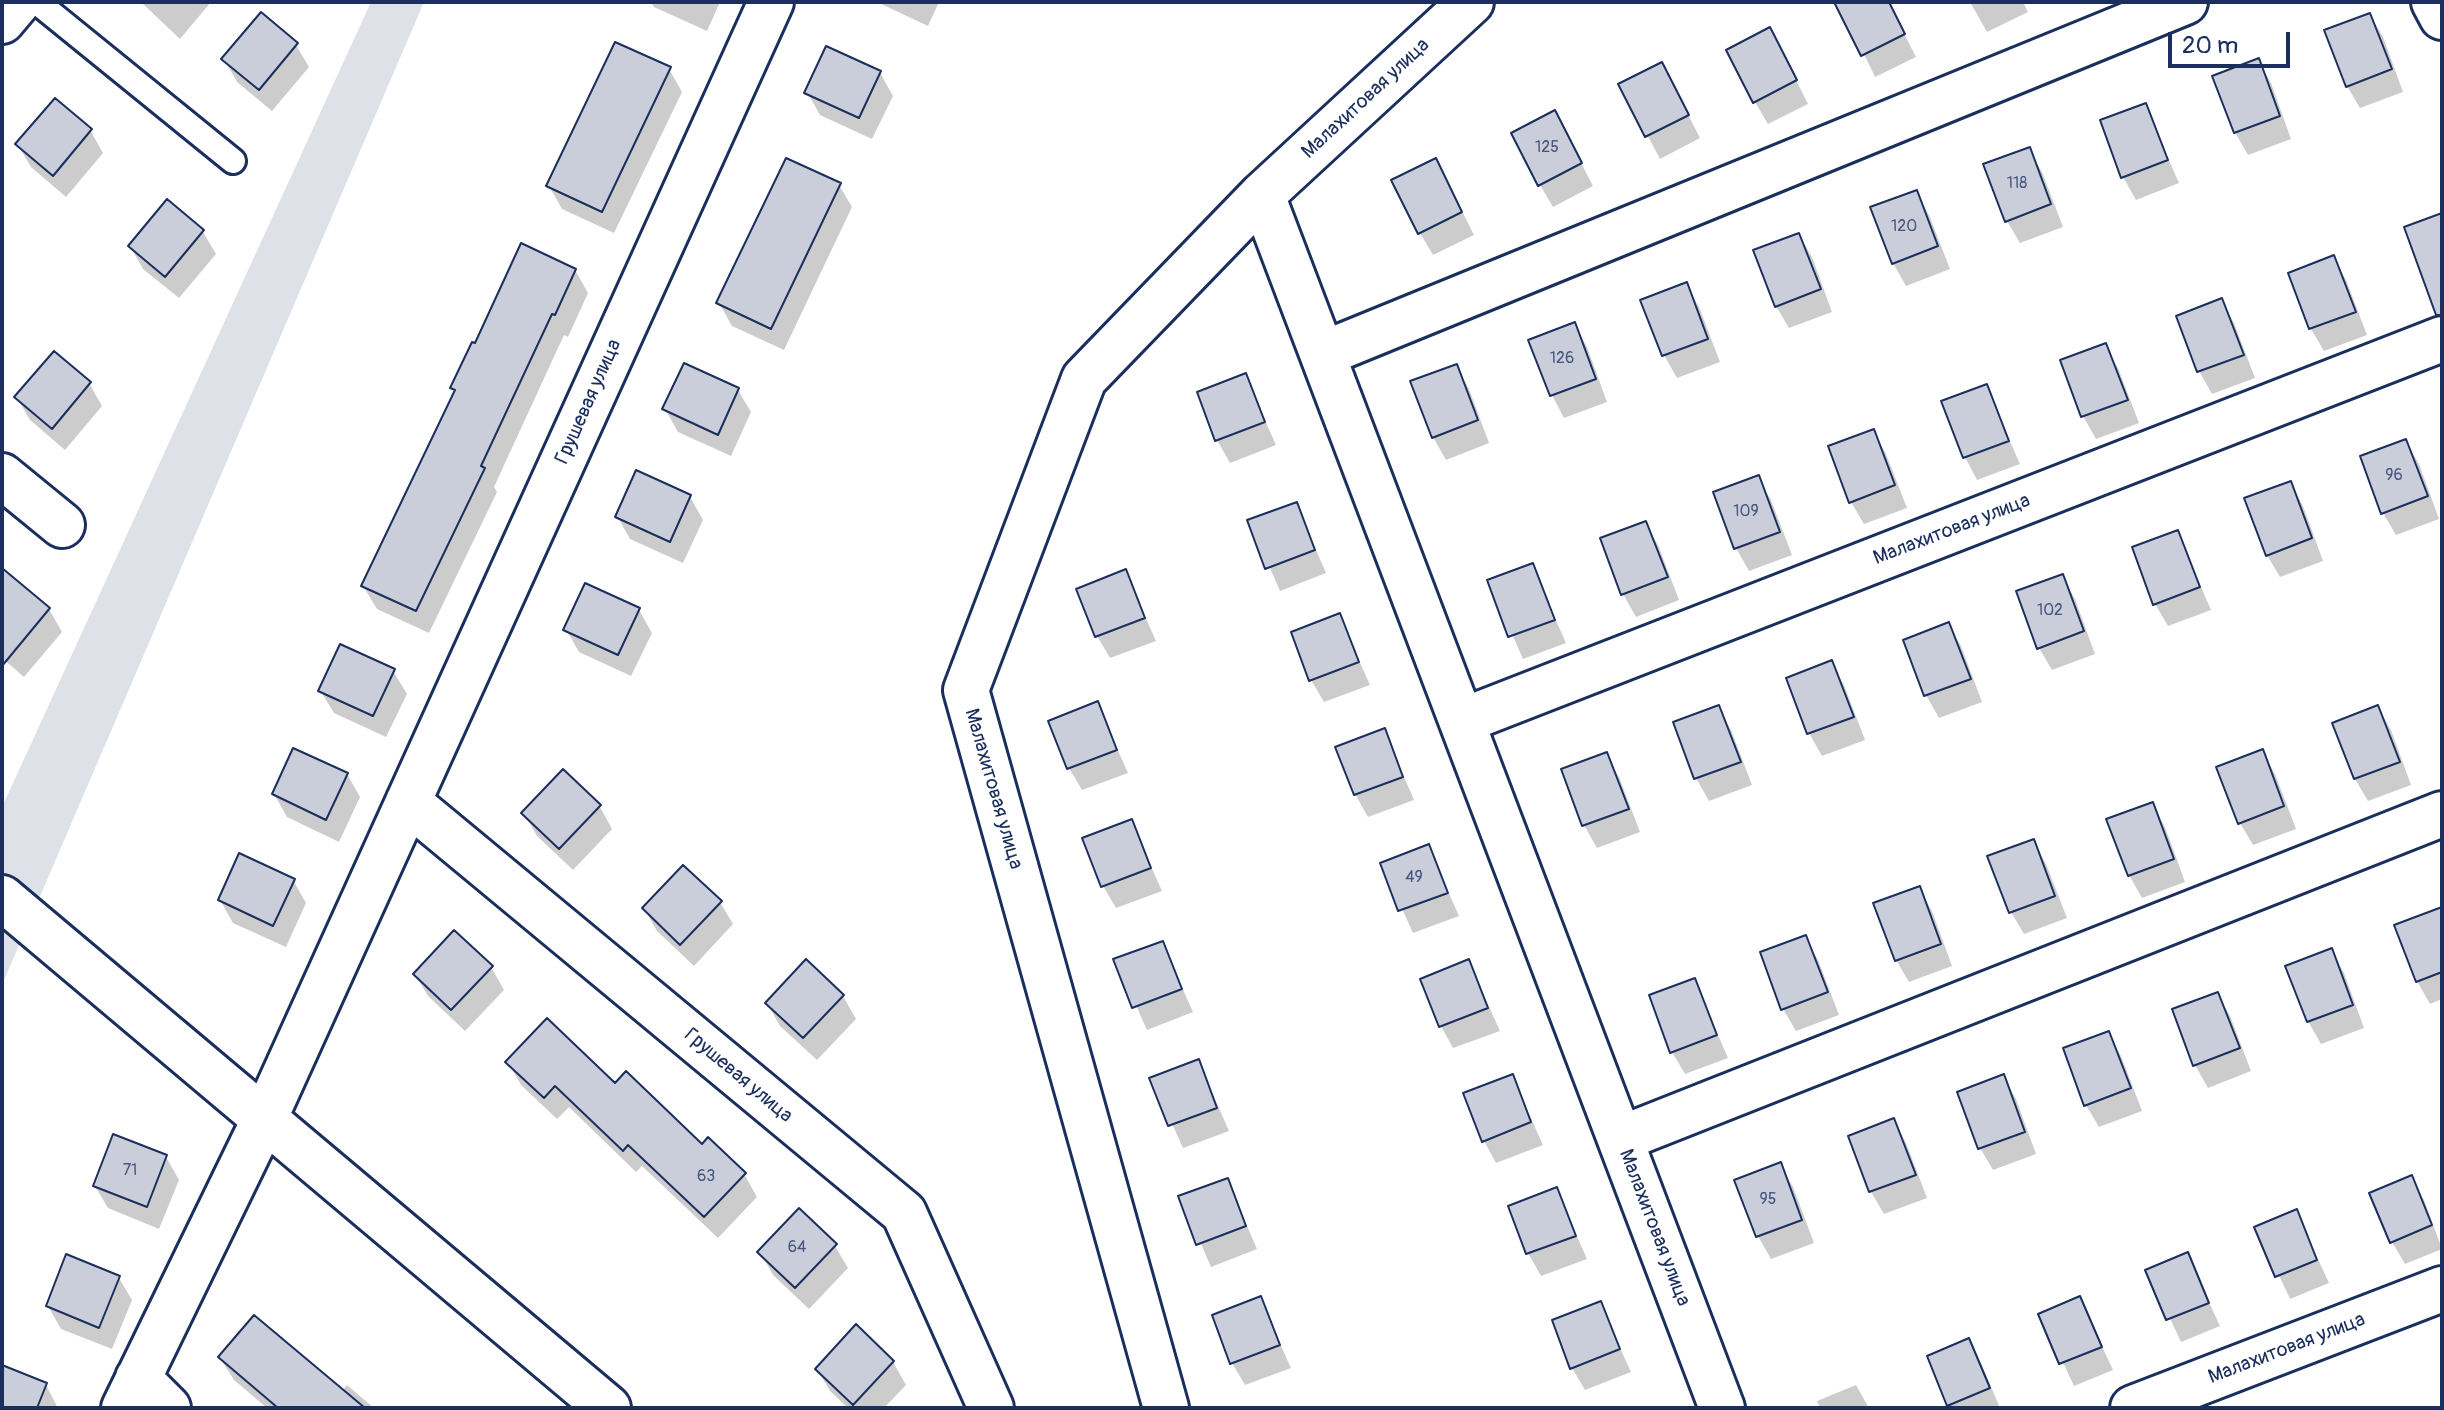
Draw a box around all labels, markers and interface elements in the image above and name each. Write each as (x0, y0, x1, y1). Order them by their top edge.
scale bar (2172, 16, 2294, 66)
text: 20 m (2182, 31, 2238, 60)
street label: Малахитовая улица (1297, 34, 1435, 164)
house number: 125 (1535, 138, 1559, 158)
house number: 118 (2007, 174, 2027, 194)
house number: 120 (1891, 217, 1917, 237)
street label: Грушевая улица (551, 336, 627, 468)
house number: 126 (1550, 349, 1574, 369)
house number: 96 (2385, 466, 2403, 486)
street label: Малахитовая улица (1870, 489, 2034, 571)
house number: 109 (1733, 502, 1759, 522)
house number: 102 (2037, 601, 2063, 621)
street label: Малахитовая улица (959, 706, 1027, 872)
house number: 49 (1405, 868, 1423, 888)
street label: Грушевая улица (679, 1024, 797, 1128)
street label: Малахитовая улица (1613, 1146, 1695, 1310)
house number: 71 (123, 1161, 137, 1181)
house number: 63 (697, 1167, 715, 1187)
house number: 95 (1760, 1190, 1776, 1210)
house number: 64 (788, 1238, 806, 1258)
street label: Малахитовая улица (2205, 1308, 2369, 1390)

